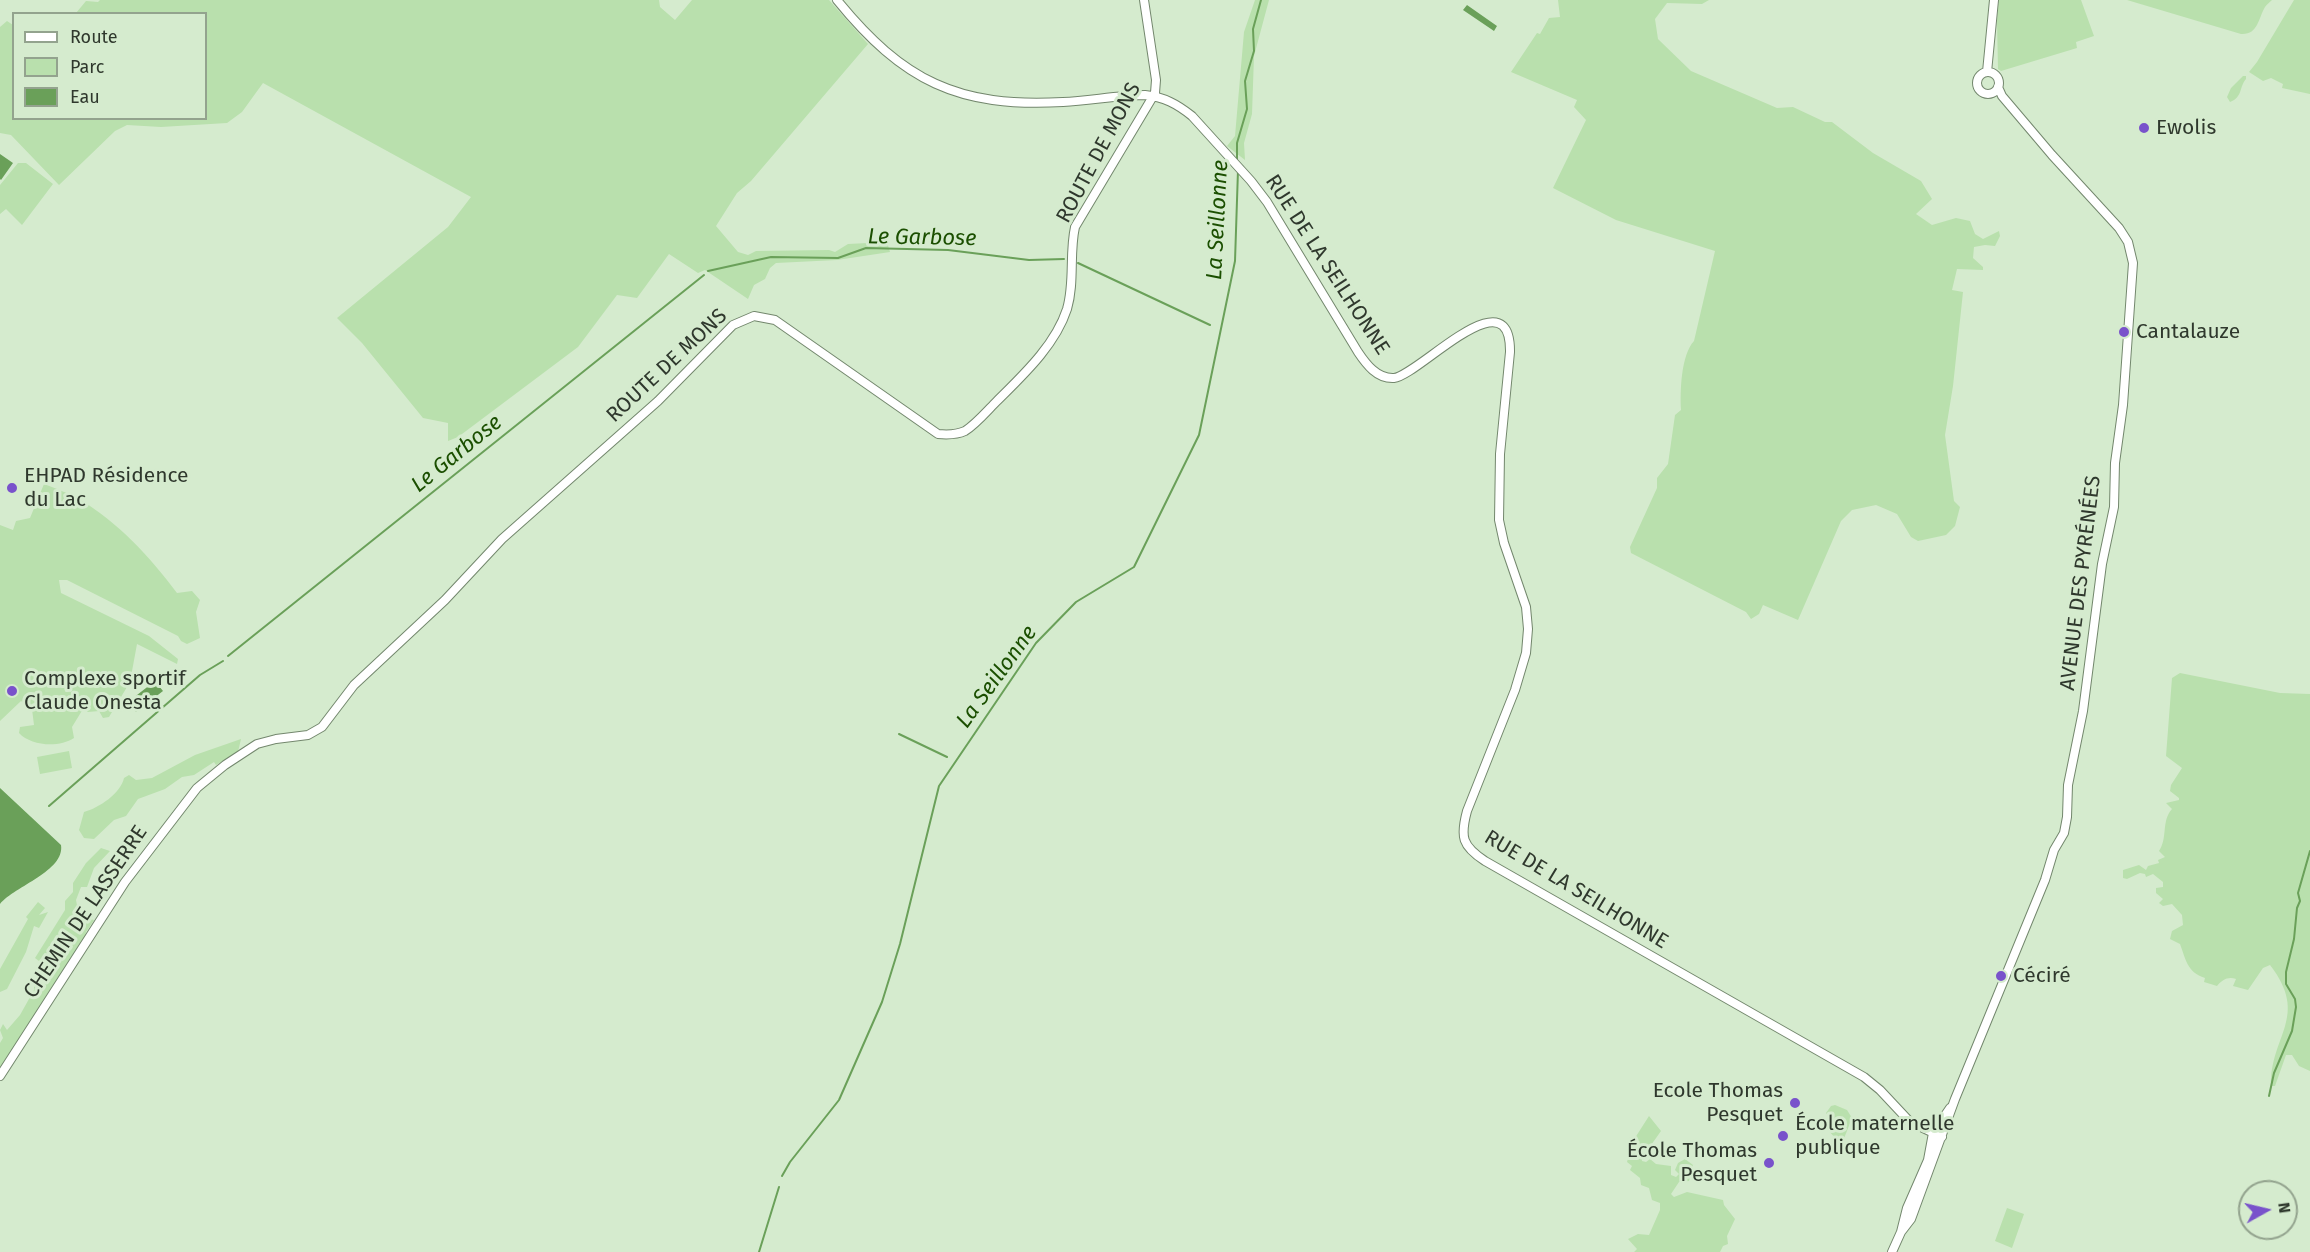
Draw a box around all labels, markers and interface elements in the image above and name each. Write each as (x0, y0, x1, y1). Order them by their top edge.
legend (12, 12, 207, 120)
text: Route (70, 26, 118, 48)
text: Parc (70, 56, 104, 78)
street label: ROUTE DE MONS (1051, 78, 1147, 228)
text: Eau (70, 86, 100, 108)
place label: Ewolis (2156, 115, 2216, 141)
marker: Ewolis (2137, 121, 2151, 135)
water label: La Seillonne (1202, 159, 1234, 281)
street label: RUE DE LA SEILHONNE (1259, 170, 1395, 360)
water label: Le Garbose (867, 224, 977, 252)
street label: ROUTE DE MONS (602, 304, 732, 428)
place label: Cantalauze (2136, 319, 2240, 345)
marker: Cantalauze (2117, 325, 2131, 339)
water label: Le Garbose (406, 409, 508, 499)
place label: EHPAD Résidence du Lac (24, 463, 189, 513)
street label: AVENUE DES PYRÉNÉES (2055, 474, 2107, 692)
marker: EHPAD Résidence du Lac (5, 481, 19, 495)
water label: La Seillonne (951, 621, 1043, 733)
place label: Complexe sportif Claude Onesta (24, 666, 186, 716)
marker: Complexe sportif Claude Onesta (5, 684, 19, 698)
street label: CHEMIN DE LASSERRE (19, 821, 153, 1003)
street label: RUE DE LA SEILHONNE (1480, 825, 1672, 955)
place label: Céciré (2013, 963, 2071, 989)
marker: Céciré (1994, 969, 2008, 983)
place label: Ecole Thomas Pesquet (1653, 1078, 1783, 1128)
marker: Ecole Thomas Pesquet (1788, 1096, 1802, 1110)
place label: École maternelle publique (1795, 1111, 1954, 1161)
marker: École maternelle publique (1776, 1129, 1790, 1143)
place label: École Thomas Pesquet (1627, 1138, 1757, 1188)
marker: École Thomas Pesquet (1762, 1156, 1776, 1170)
north arrow (2238, 1180, 2298, 1240)
text: N (2274, 1201, 2294, 1214)

